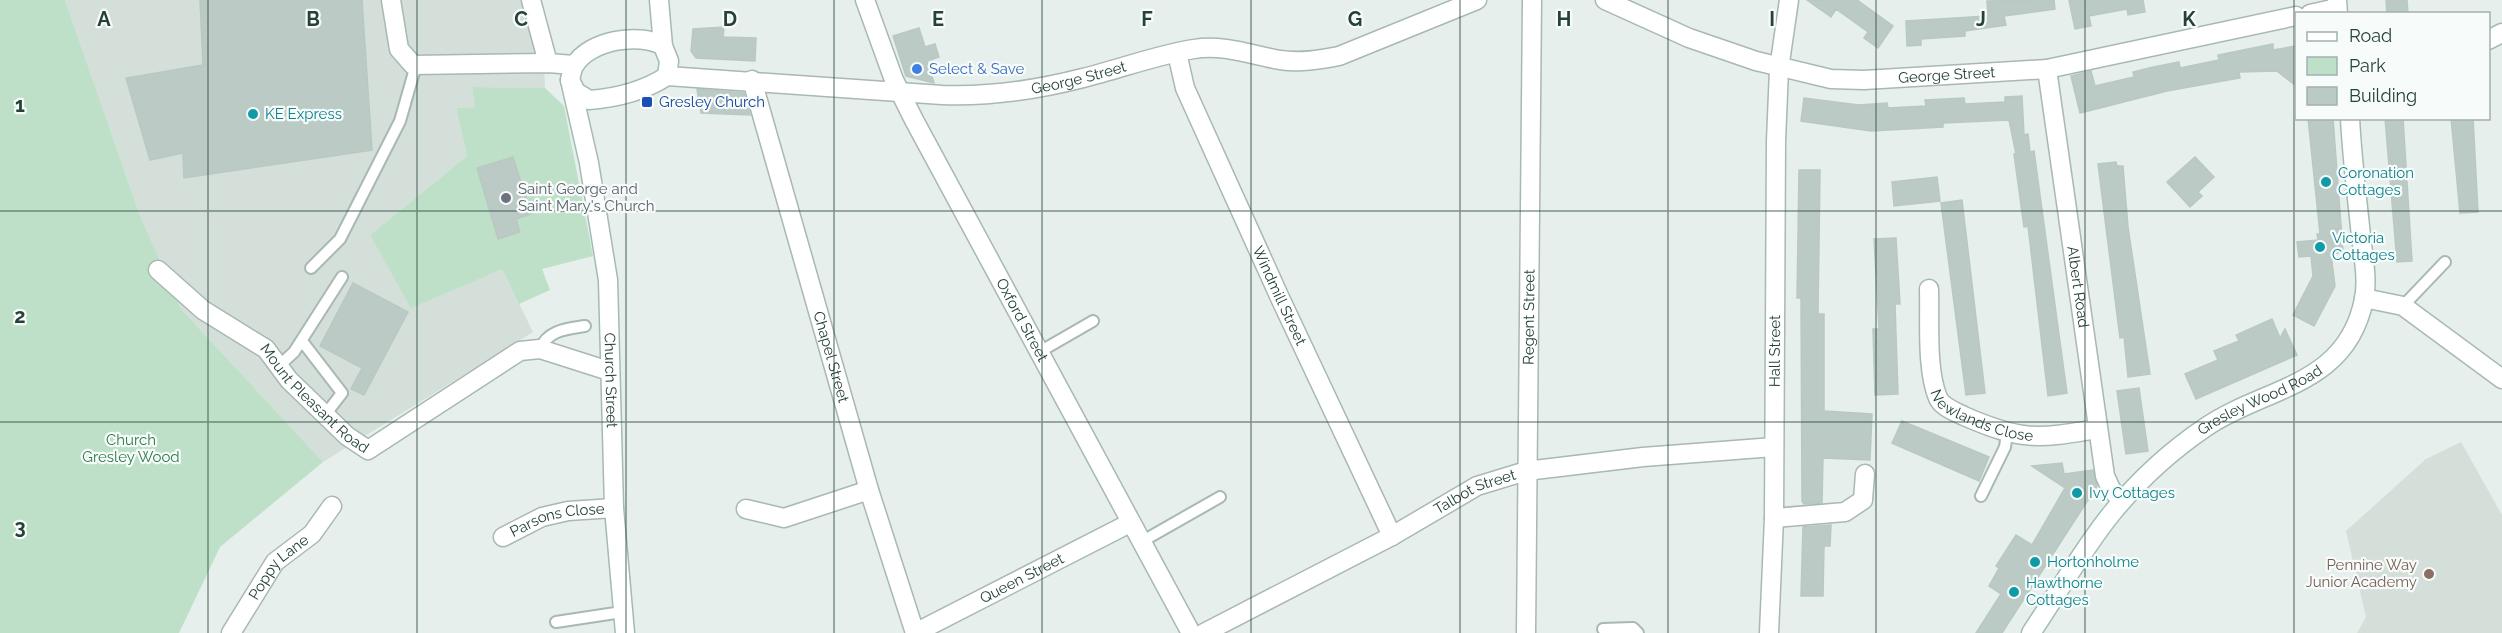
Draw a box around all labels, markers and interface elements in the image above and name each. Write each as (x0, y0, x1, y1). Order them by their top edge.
text: A (97, 7, 111, 31)
text: B (306, 7, 320, 31)
text: C (514, 7, 528, 31)
text: D (723, 7, 737, 31)
text: E (932, 7, 944, 31)
text: F (1141, 7, 1153, 31)
text: G (1348, 7, 1362, 31)
text: H (1557, 7, 1571, 31)
text: I (1769, 7, 1775, 31)
text: J (1976, 7, 1986, 31)
text: K (2182, 7, 2196, 31)
legend (2295, 12, 2490, 120)
text: Road (2349, 25, 2392, 46)
text: Park (2349, 55, 2386, 76)
street label: George Street (1030, 57, 1128, 98)
place label: Select & Save (929, 60, 1024, 78)
marker: Select & Save (910, 62, 924, 76)
street label: George Street (1898, 63, 1996, 87)
text: Building (2349, 85, 2417, 106)
text: 1 (15, 93, 25, 117)
place label: Gresley Church (659, 93, 765, 111)
marker: Gresley Church (640, 95, 654, 109)
place label: KE Express (265, 105, 342, 123)
marker: KE Express (246, 107, 260, 121)
place label: Coronation Cottages (2338, 164, 2414, 199)
marker: Coronation Cottages (2319, 175, 2333, 189)
place label: Saint George and Saint Mary's Church (518, 180, 655, 215)
marker: Saint George and Saint Mary's Church (499, 191, 513, 205)
place label: Victoria Cottages (2332, 229, 2395, 264)
marker: Victoria Cottages (2313, 240, 2327, 254)
street label: Windmill Street (1249, 243, 1310, 348)
street label: Albert Road (2063, 245, 2093, 329)
street label: Regent Street (1520, 269, 1538, 365)
street label: Oxford Street (992, 275, 1052, 365)
text: 2 (14, 304, 26, 328)
street label: Chapel Street (809, 309, 853, 405)
street label: Hall Street (1766, 315, 1784, 387)
street label: Church Street (600, 332, 621, 428)
street label: Mount Pleasant Road (256, 340, 372, 457)
street label: Gresley Wood Road (2194, 361, 2326, 439)
street label: Newlands Close (1927, 387, 2034, 445)
park label: Church Gresley Wood (82, 431, 180, 466)
street label: Talbot Street (1431, 466, 1518, 518)
place label: Ivy Cottages (2089, 484, 2175, 502)
marker: Ivy Cottages (2070, 486, 2084, 500)
street label: Parsons Close (507, 500, 605, 541)
text: 3 (14, 515, 26, 539)
street label: Poppy Lane (245, 531, 312, 603)
street label: Queen Street (977, 549, 1067, 607)
place label: Hortonholme (2047, 553, 2139, 571)
marker: Hortonholme (2028, 555, 2042, 569)
place label: Pennine Way Junior Academy (2306, 556, 2417, 591)
marker: Pennine Way Junior Academy (2422, 567, 2436, 581)
place label: Hawthorne Cottages (2026, 574, 2103, 609)
marker: Hawthorne Cottages (2007, 585, 2021, 599)

